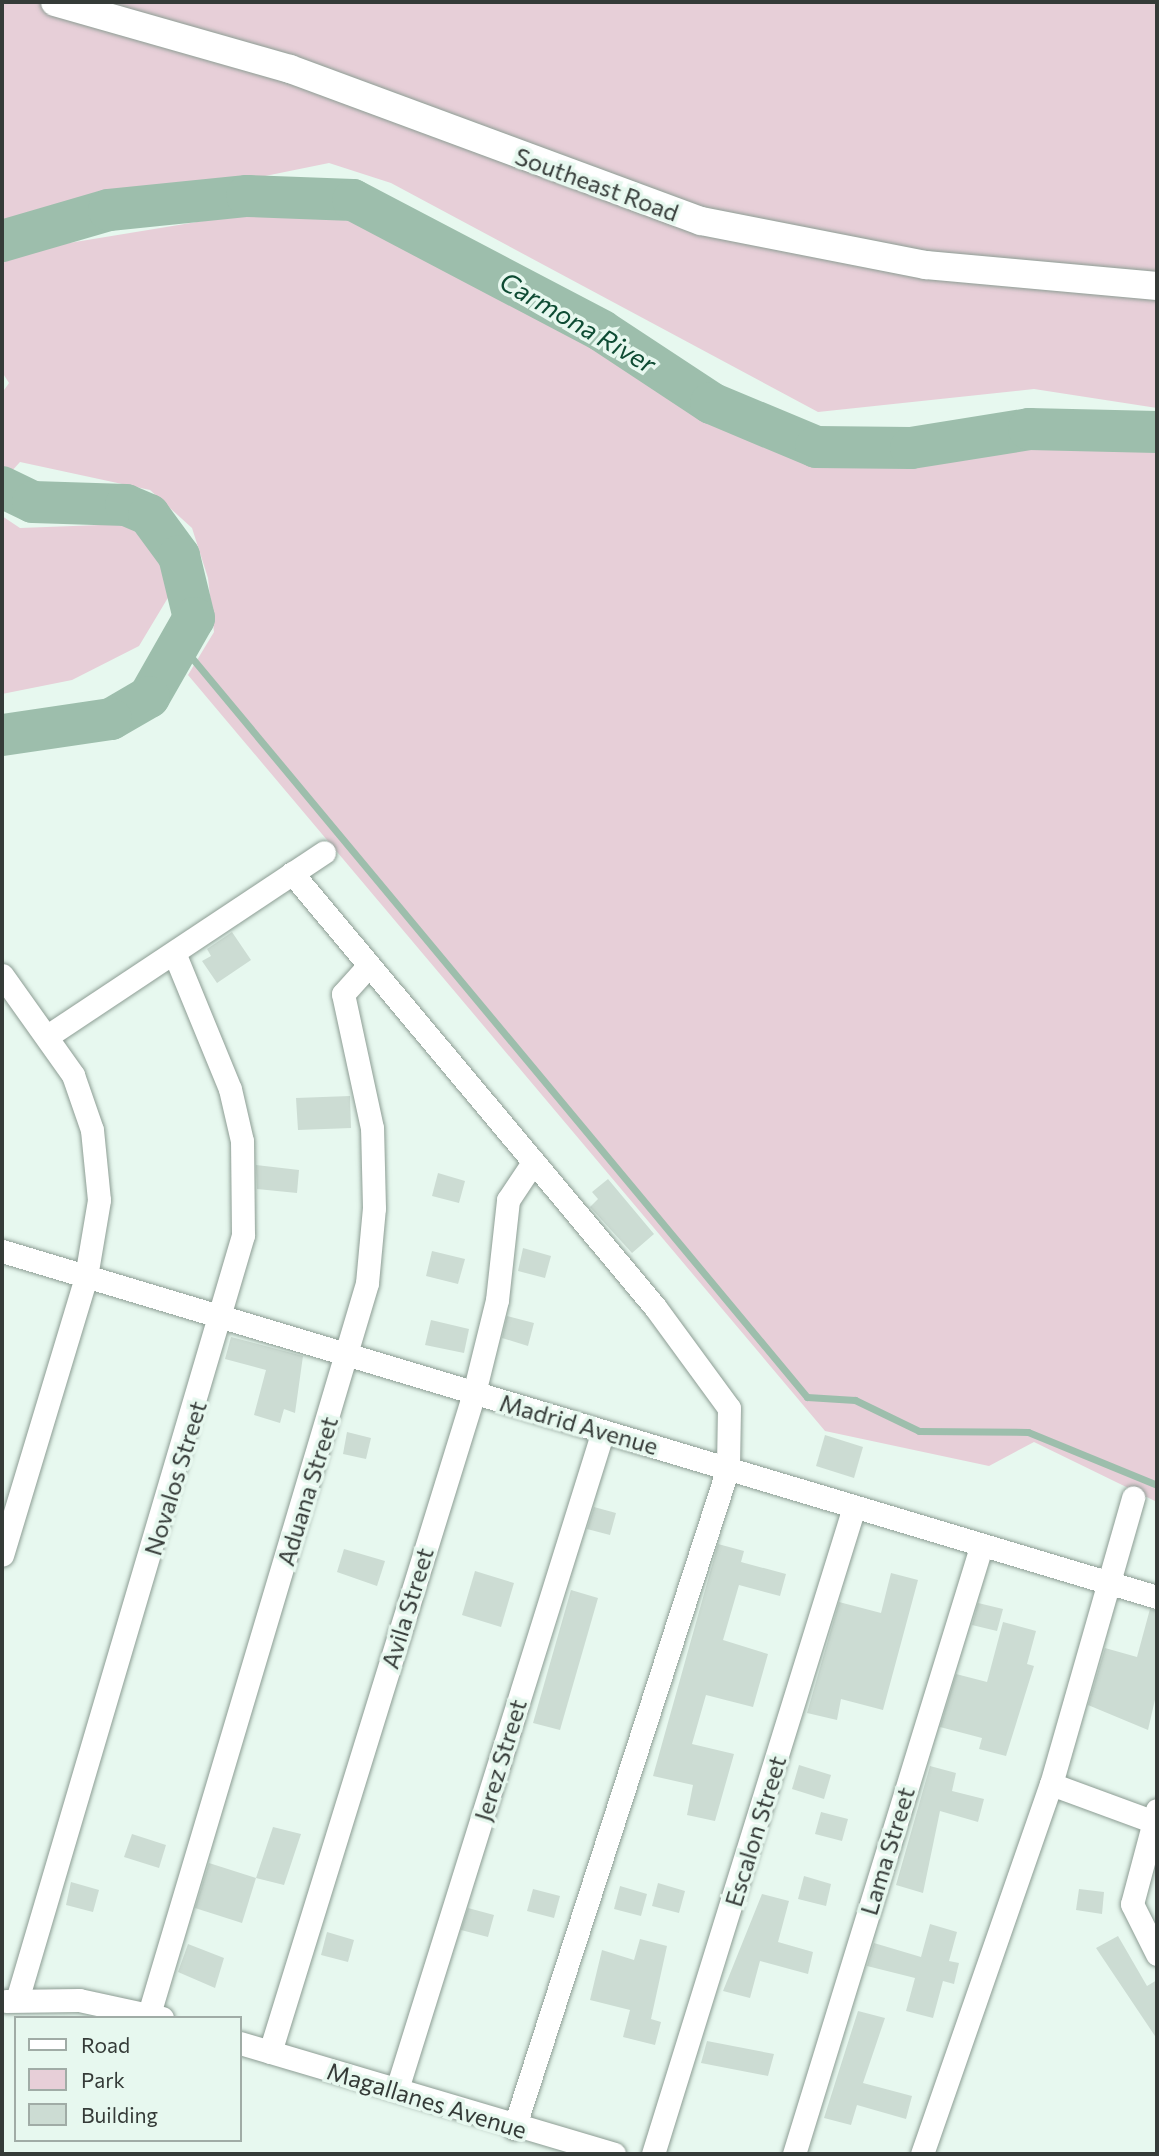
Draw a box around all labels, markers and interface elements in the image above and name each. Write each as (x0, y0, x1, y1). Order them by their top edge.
street label: Southeast Road (511, 141, 683, 227)
water label: Carmona River (495, 265, 661, 379)
street label: Madrid Avenue (497, 1388, 661, 1460)
street label: Novalos Street (138, 1397, 212, 1559)
street label: Aduana Street (271, 1413, 343, 1569)
street label: Avila Street (375, 1544, 439, 1672)
street label: Jerez Street (468, 1696, 532, 1824)
street label: Escalon Street (718, 1752, 792, 1910)
street label: Lama Street (854, 1784, 920, 1918)
legend (14, 2016, 242, 2142)
text: Road (81, 2032, 130, 2057)
street label: Magallanes Avenue (324, 2056, 530, 2144)
text: Park (81, 2067, 125, 2092)
text: Building (81, 2102, 158, 2127)

